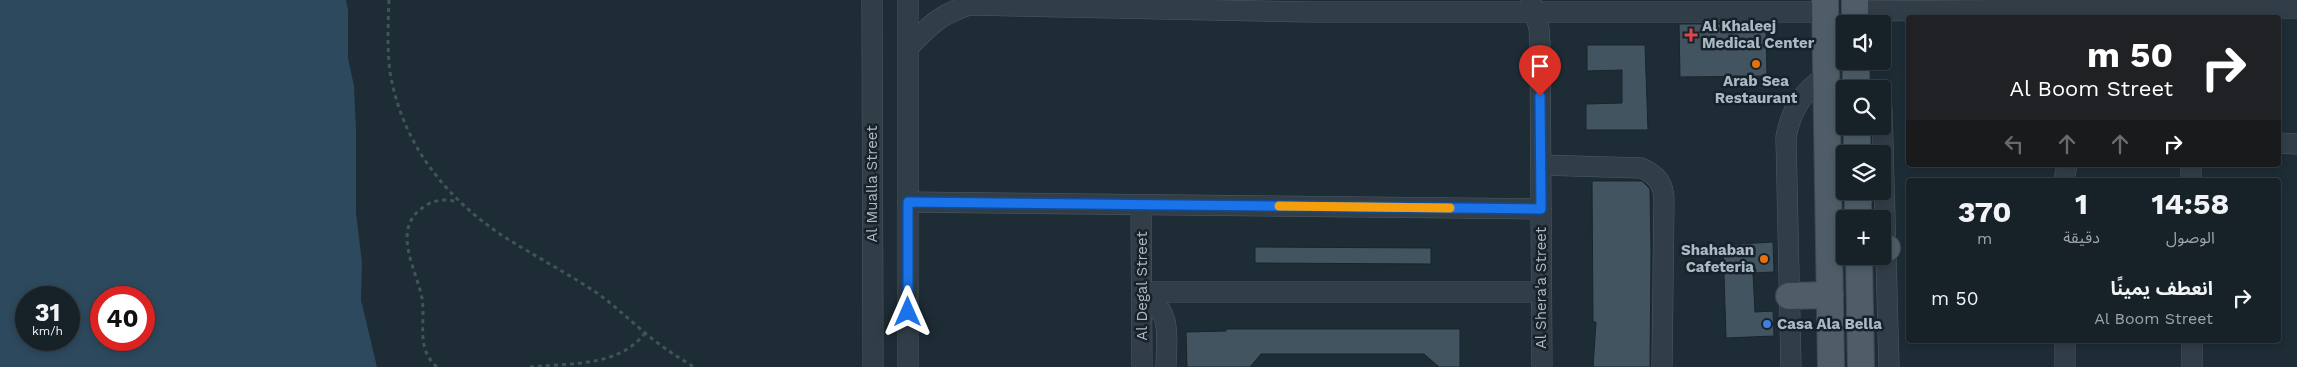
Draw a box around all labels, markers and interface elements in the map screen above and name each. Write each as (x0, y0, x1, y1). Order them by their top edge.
map controls (1836, 15, 1891, 265)
button: sound (1836, 15, 1891, 70)
place label: Al Khaleej Medical Center (1702, 17, 1815, 52)
marker: Al Khaleej Medical Center (1684, 28, 1698, 42)
text: 50 m (2087, 34, 2173, 76)
icon: right (2191, 35, 2256, 100)
pin (1519, 45, 1561, 96)
icon: arrive (1526, 52, 1554, 80)
marker: Arab Sea Restaurant (1750, 58, 1762, 70)
place label: Arab Sea Restaurant (1715, 72, 1798, 107)
text: Al Boom Street (2010, 76, 2173, 101)
button: search (1836, 80, 1891, 135)
street label: Al Mualla Street (863, 125, 881, 243)
icon: left (2000, 130, 2028, 158)
icon: ahead (2053, 130, 2081, 158)
icon: ahead (2106, 130, 2134, 158)
icon: right (2159, 130, 2187, 158)
button: layers (1836, 145, 1891, 200)
text: 1 (2075, 186, 2088, 221)
text: 14:58 (2152, 186, 2229, 221)
text: 370 (1958, 194, 2012, 229)
button: + (1836, 210, 1891, 265)
street label: Al Shera'a Street (1532, 226, 1550, 349)
text: دقيقة (2063, 228, 2100, 247)
text: الوصول (2166, 228, 2215, 247)
text: m (1977, 229, 1992, 248)
street label: Al Degal Street (1133, 231, 1151, 341)
place label: Shahaban Cafeteria (1681, 241, 1754, 276)
marker: Shahaban Cafeteria (1758, 253, 1770, 265)
text: انعطف يمينًا (2110, 277, 2213, 300)
icon: right (2228, 284, 2256, 312)
position arrow (881, 285, 933, 337)
speed limit sign: 40 (90, 286, 155, 351)
text: 50 m (1931, 287, 1978, 310)
text: 31 (35, 298, 60, 327)
text: Al Boom Street (2094, 309, 2213, 328)
place label: Casa Ala Bella (1777, 315, 1882, 333)
marker: Casa Ala Bella (1761, 318, 1773, 330)
text: km/h (32, 324, 63, 338)

